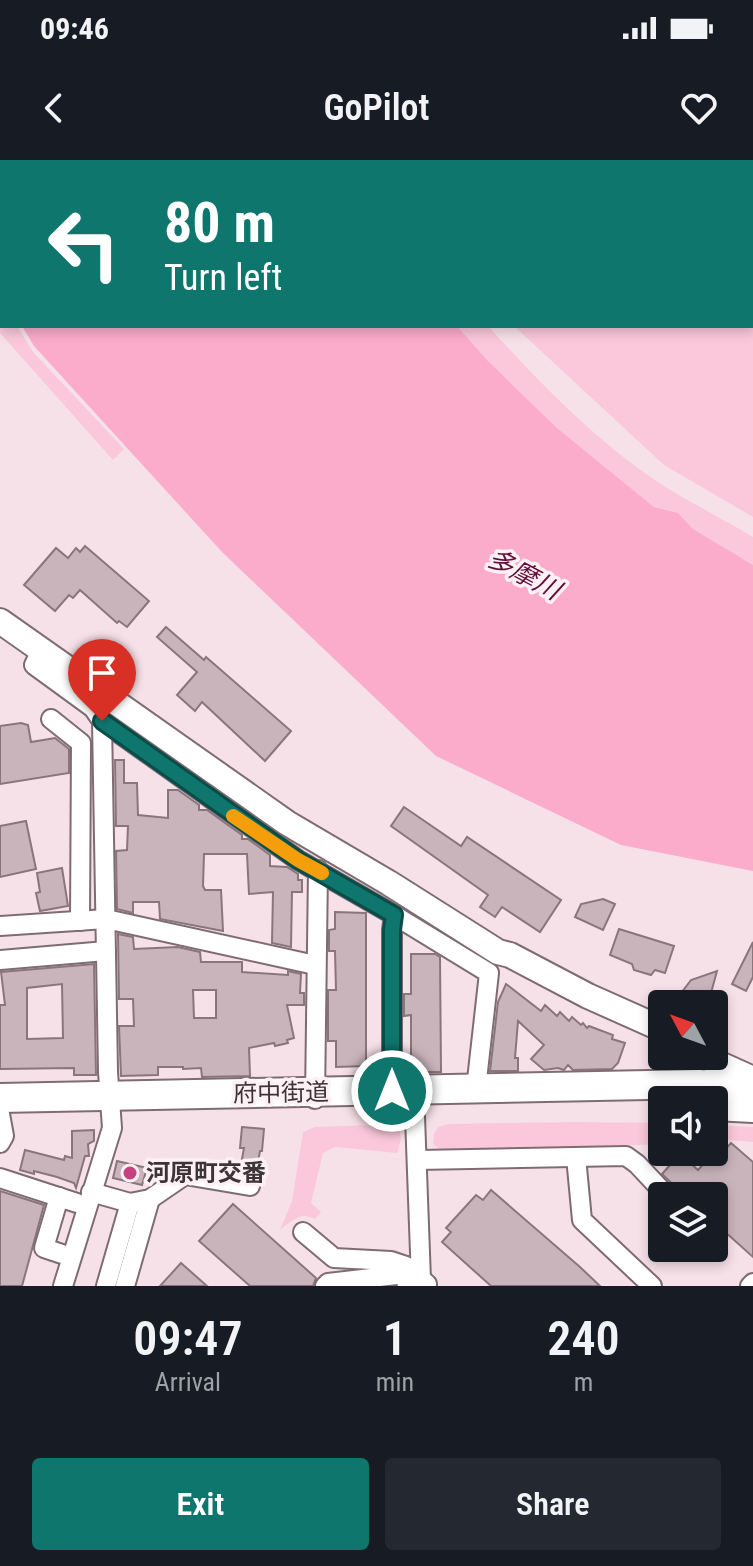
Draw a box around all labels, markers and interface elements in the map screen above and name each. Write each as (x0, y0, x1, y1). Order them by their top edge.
text: 09:46 (40, 11, 109, 46)
icon: back (32, 86, 76, 130)
icon: heart (677, 86, 721, 130)
text: GoPilot (323, 87, 430, 129)
text: 80 m (164, 190, 275, 256)
icon: left (32, 192, 136, 296)
text: Turn left (164, 257, 282, 299)
water label: 多摩川 (483, 542, 568, 607)
pin (68, 639, 136, 721)
icon: arrive (80, 651, 124, 695)
north arrow (648, 990, 728, 1070)
map controls (648, 990, 728, 1262)
position arrow (350, 1049, 434, 1133)
street label: 府中街道 (233, 1078, 329, 1108)
button: sound (648, 1086, 728, 1166)
place label: 河原町交番 (146, 1159, 266, 1187)
marker: 河原町交番 (121, 1164, 139, 1182)
button: layers (648, 1182, 728, 1262)
text: 09:47 (133, 1310, 243, 1367)
text: 1 (383, 1310, 407, 1367)
text: 240 (547, 1310, 620, 1367)
text: Arrival (155, 1367, 221, 1397)
text: min (376, 1367, 414, 1397)
text: m (574, 1367, 593, 1397)
button: Exit (32, 1458, 369, 1550)
button: Share (385, 1458, 721, 1550)

